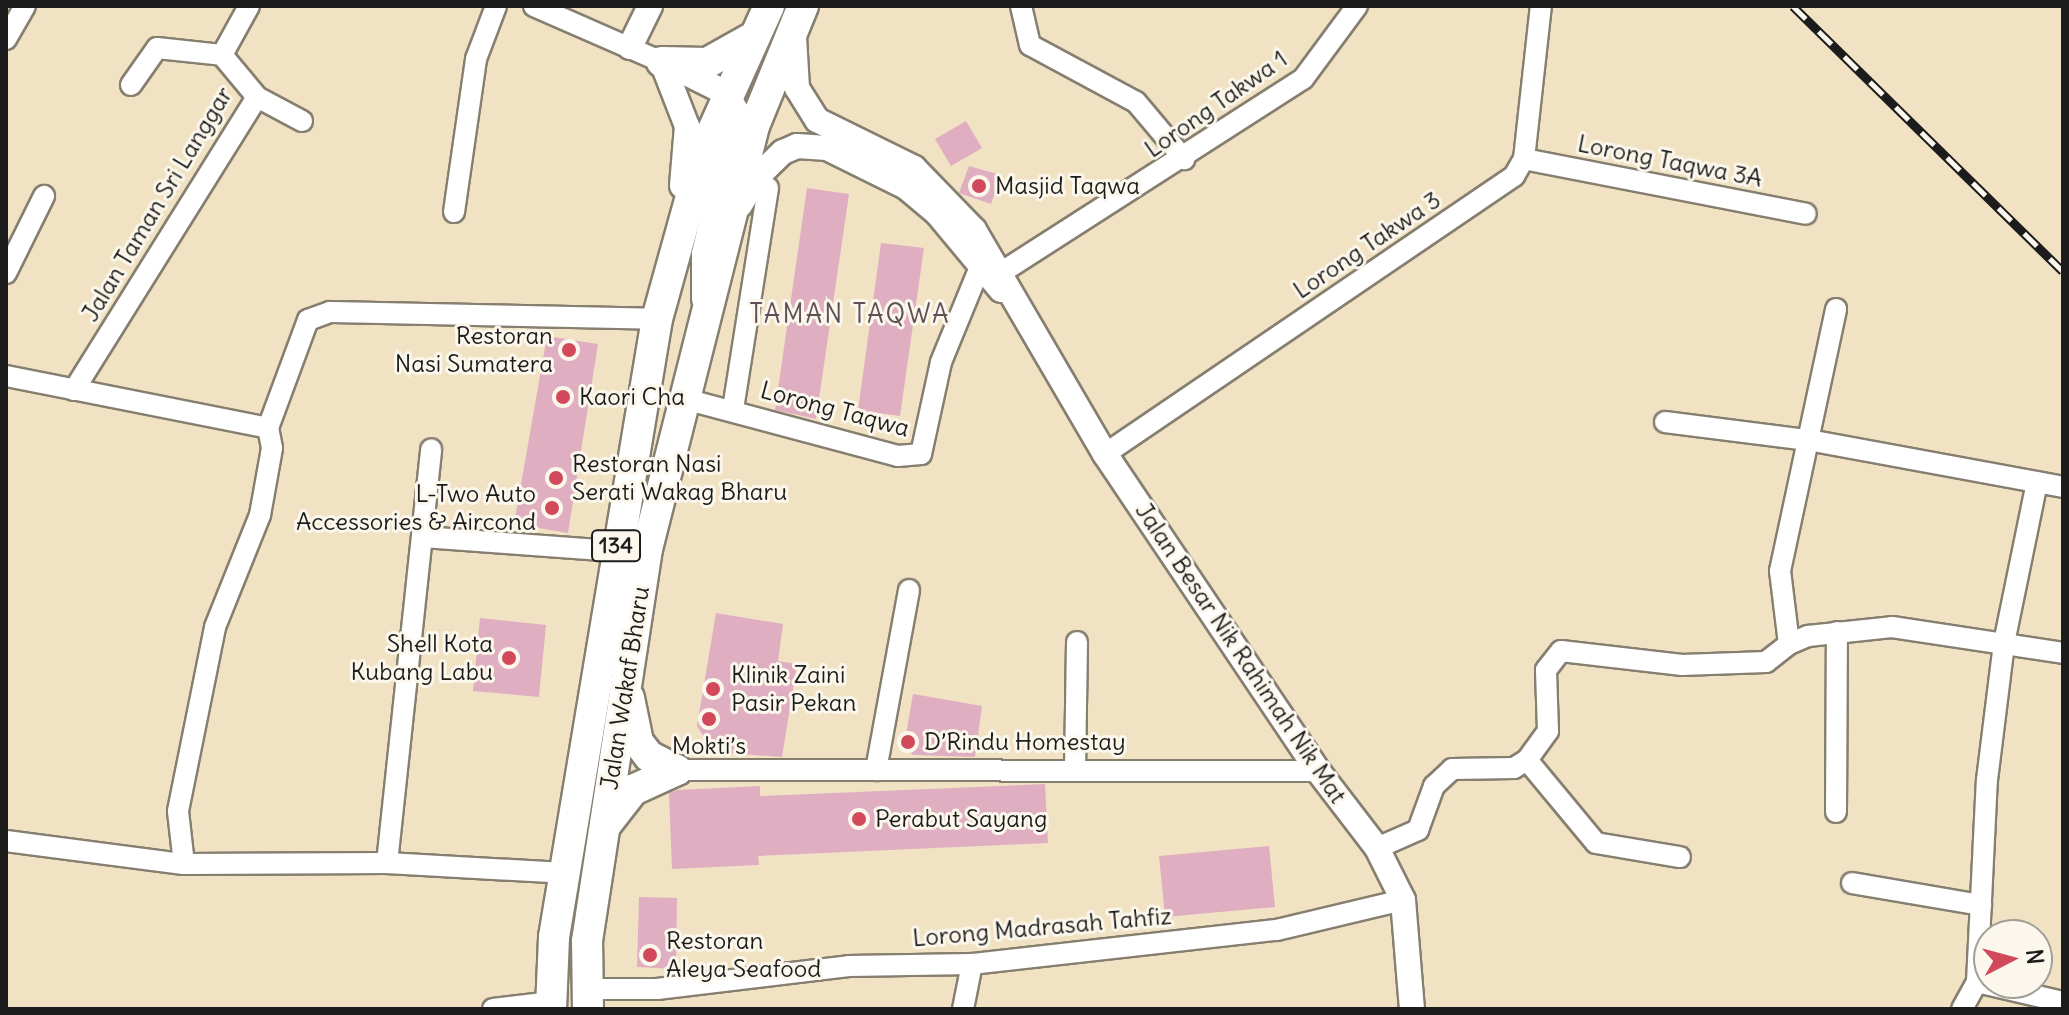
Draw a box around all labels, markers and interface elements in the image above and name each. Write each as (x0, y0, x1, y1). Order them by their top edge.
street label: Lorong Takwa 1 (1139, 44, 1293, 164)
street label: Jalan Taman Sri Langgar (75, 81, 239, 327)
street label: Lorong Taqwa 3A (1575, 129, 1765, 193)
place label: Masjid Taqwa (995, 172, 1140, 200)
marker: Masjid Taqwa (970, 177, 988, 195)
street label: Lorong Takwa 3 (1288, 185, 1446, 305)
district label: TAMAN TAQWA (749, 298, 951, 330)
place label: Restoran Nasi Sumatera (395, 322, 553, 378)
marker: Restoran Nasi Sumatera (560, 341, 578, 359)
street label: Lorong Taqwa (757, 375, 913, 443)
place label: Kaori Cha (579, 383, 685, 411)
marker: Kaori Cha (554, 388, 572, 406)
place label: Restoran Nasi Serati Wakag Bharu (572, 450, 787, 506)
marker: Restoran Nasi Serati Wakag Bharu (547, 469, 565, 487)
place label: L-Two Auto Accessories & Aircond (296, 480, 536, 536)
street label: Jalan Besar Nik Rahimah Nik Mat (1129, 497, 1353, 809)
marker: L-Two Auto Accessories & Aircond (543, 499, 561, 517)
road number: 134 (590, 528, 642, 564)
street label: Jalan Wakaf Bharu (595, 584, 655, 792)
place label: Shell Kota Kubang Labu (351, 630, 493, 686)
marker: Shell Kota Kubang Labu (500, 649, 518, 667)
place label: Klinik Zaini Pasir Pekan (731, 661, 856, 717)
marker: Klinik Zaini Pasir Pekan (702, 678, 724, 700)
marker: Mokti’s (700, 710, 718, 728)
place label: D’Rindu Homestay (924, 728, 1126, 756)
place label: Mokti’s (672, 732, 746, 760)
marker: D’Rindu Homestay (899, 733, 917, 751)
place label: Perabut Sayang (875, 805, 1047, 833)
marker: Perabut Sayang (850, 810, 868, 828)
street label: Lorong Madrasah Tahfiz (911, 901, 1173, 953)
north arrow (1973, 919, 2053, 999)
place label: Restoran Aleya Seafood (666, 927, 821, 983)
marker: Restoran Aleya Seafood (641, 946, 659, 964)
text: N (2020, 948, 2050, 966)

